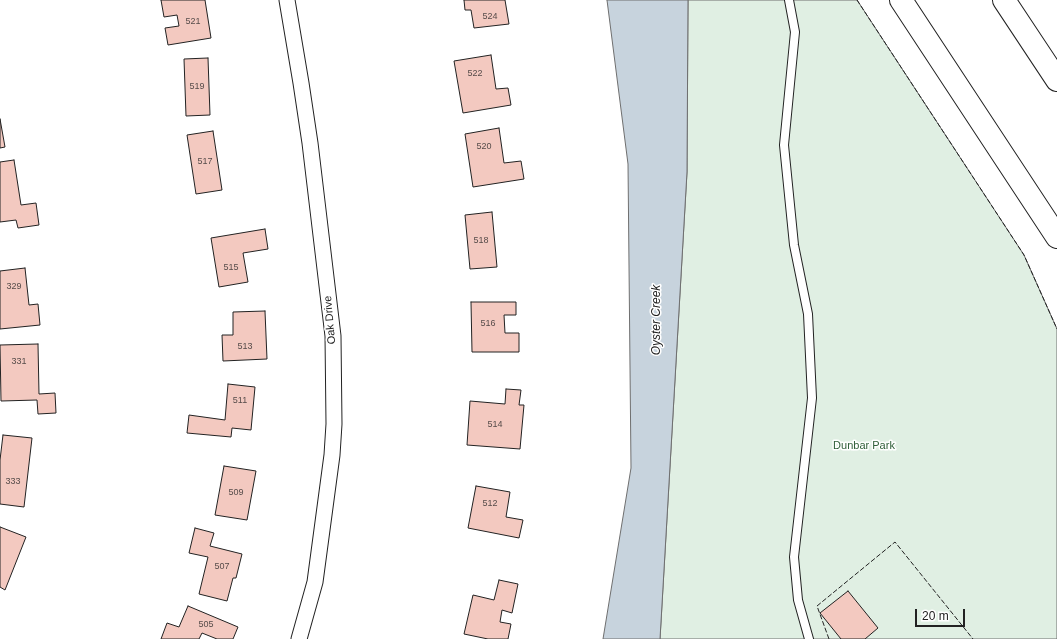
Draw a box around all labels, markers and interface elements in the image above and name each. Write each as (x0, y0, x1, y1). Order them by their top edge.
house number: 524 (482, 12, 498, 22)
house number: 521 (185, 17, 201, 27)
house number: 522 (467, 69, 483, 79)
house number: 519 (189, 82, 205, 92)
house number: 520 (476, 142, 492, 152)
house number: 517 (197, 157, 213, 167)
house number: 518 (473, 236, 489, 246)
house number: 515 (223, 263, 239, 273)
house number: 329 (6, 282, 22, 292)
water label: Oyster Creek (650, 285, 664, 355)
street label: Oak Drive (321, 295, 339, 345)
house number: 516 (480, 319, 496, 329)
house number: 513 (237, 342, 253, 352)
house number: 331 (11, 357, 27, 367)
house number: 511 (233, 396, 247, 406)
house number: 514 (487, 420, 503, 430)
park label: Dunbar Park (833, 439, 895, 453)
house number: 333 (5, 477, 21, 487)
house number: 509 (228, 488, 244, 498)
house number: 512 (482, 499, 498, 509)
house number: 507 (214, 562, 230, 572)
scale bar (917, 601, 967, 627)
text: 20 m (922, 609, 949, 623)
house number: 505 (198, 620, 214, 630)

